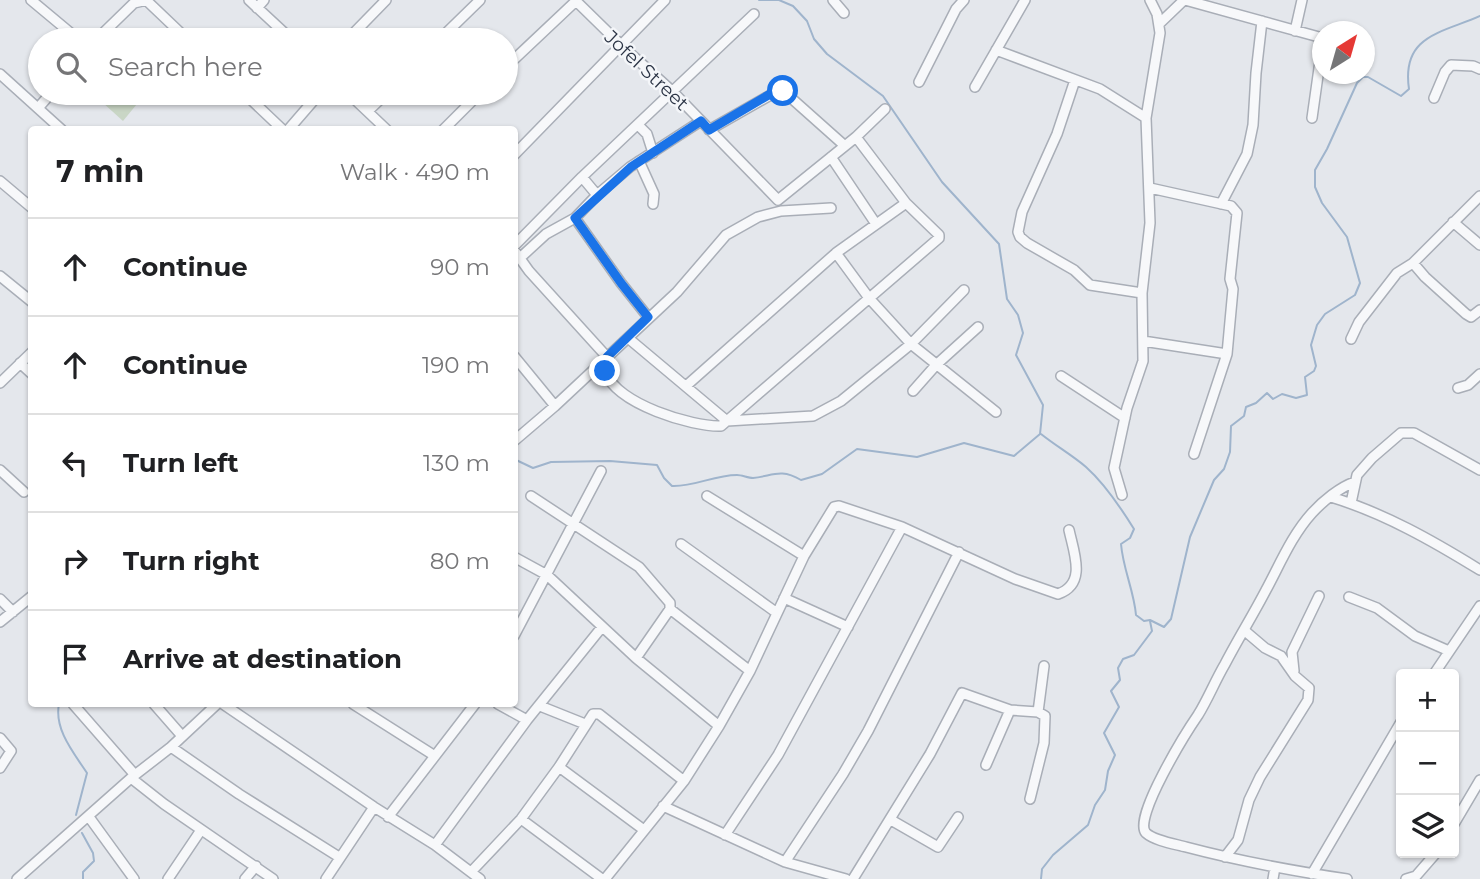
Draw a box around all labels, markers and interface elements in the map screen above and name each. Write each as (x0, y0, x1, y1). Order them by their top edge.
north arrow (1312, 21, 1375, 84)
street label: Jofel Street (599, 25, 694, 115)
search box (28, 28, 518, 105)
icon: search (52, 48, 90, 86)
text: Search here (108, 51, 263, 83)
route start (767, 75, 798, 106)
text: 7 min (56, 153, 144, 190)
text: Walk · 490 m (340, 158, 490, 186)
icon: ahead (56, 248, 94, 286)
text: Continue (123, 251, 248, 283)
text: 90 m (430, 253, 490, 281)
icon: ahead (56, 346, 94, 384)
text: Continue (123, 349, 248, 381)
text: 190 m (422, 351, 490, 379)
route end (589, 355, 620, 386)
icon: left (56, 444, 94, 482)
text: Turn left (123, 447, 239, 479)
text: 130 m (423, 449, 490, 477)
icon: right (56, 542, 94, 580)
text: Turn right (123, 545, 259, 577)
text: 80 m (430, 547, 490, 575)
icon: arrive (56, 640, 94, 678)
text: Arrive at destination (123, 643, 402, 675)
map controls (1396, 669, 1459, 858)
button: + (1396, 669, 1459, 732)
button: − (1396, 732, 1459, 795)
button: layers (1396, 795, 1459, 858)

